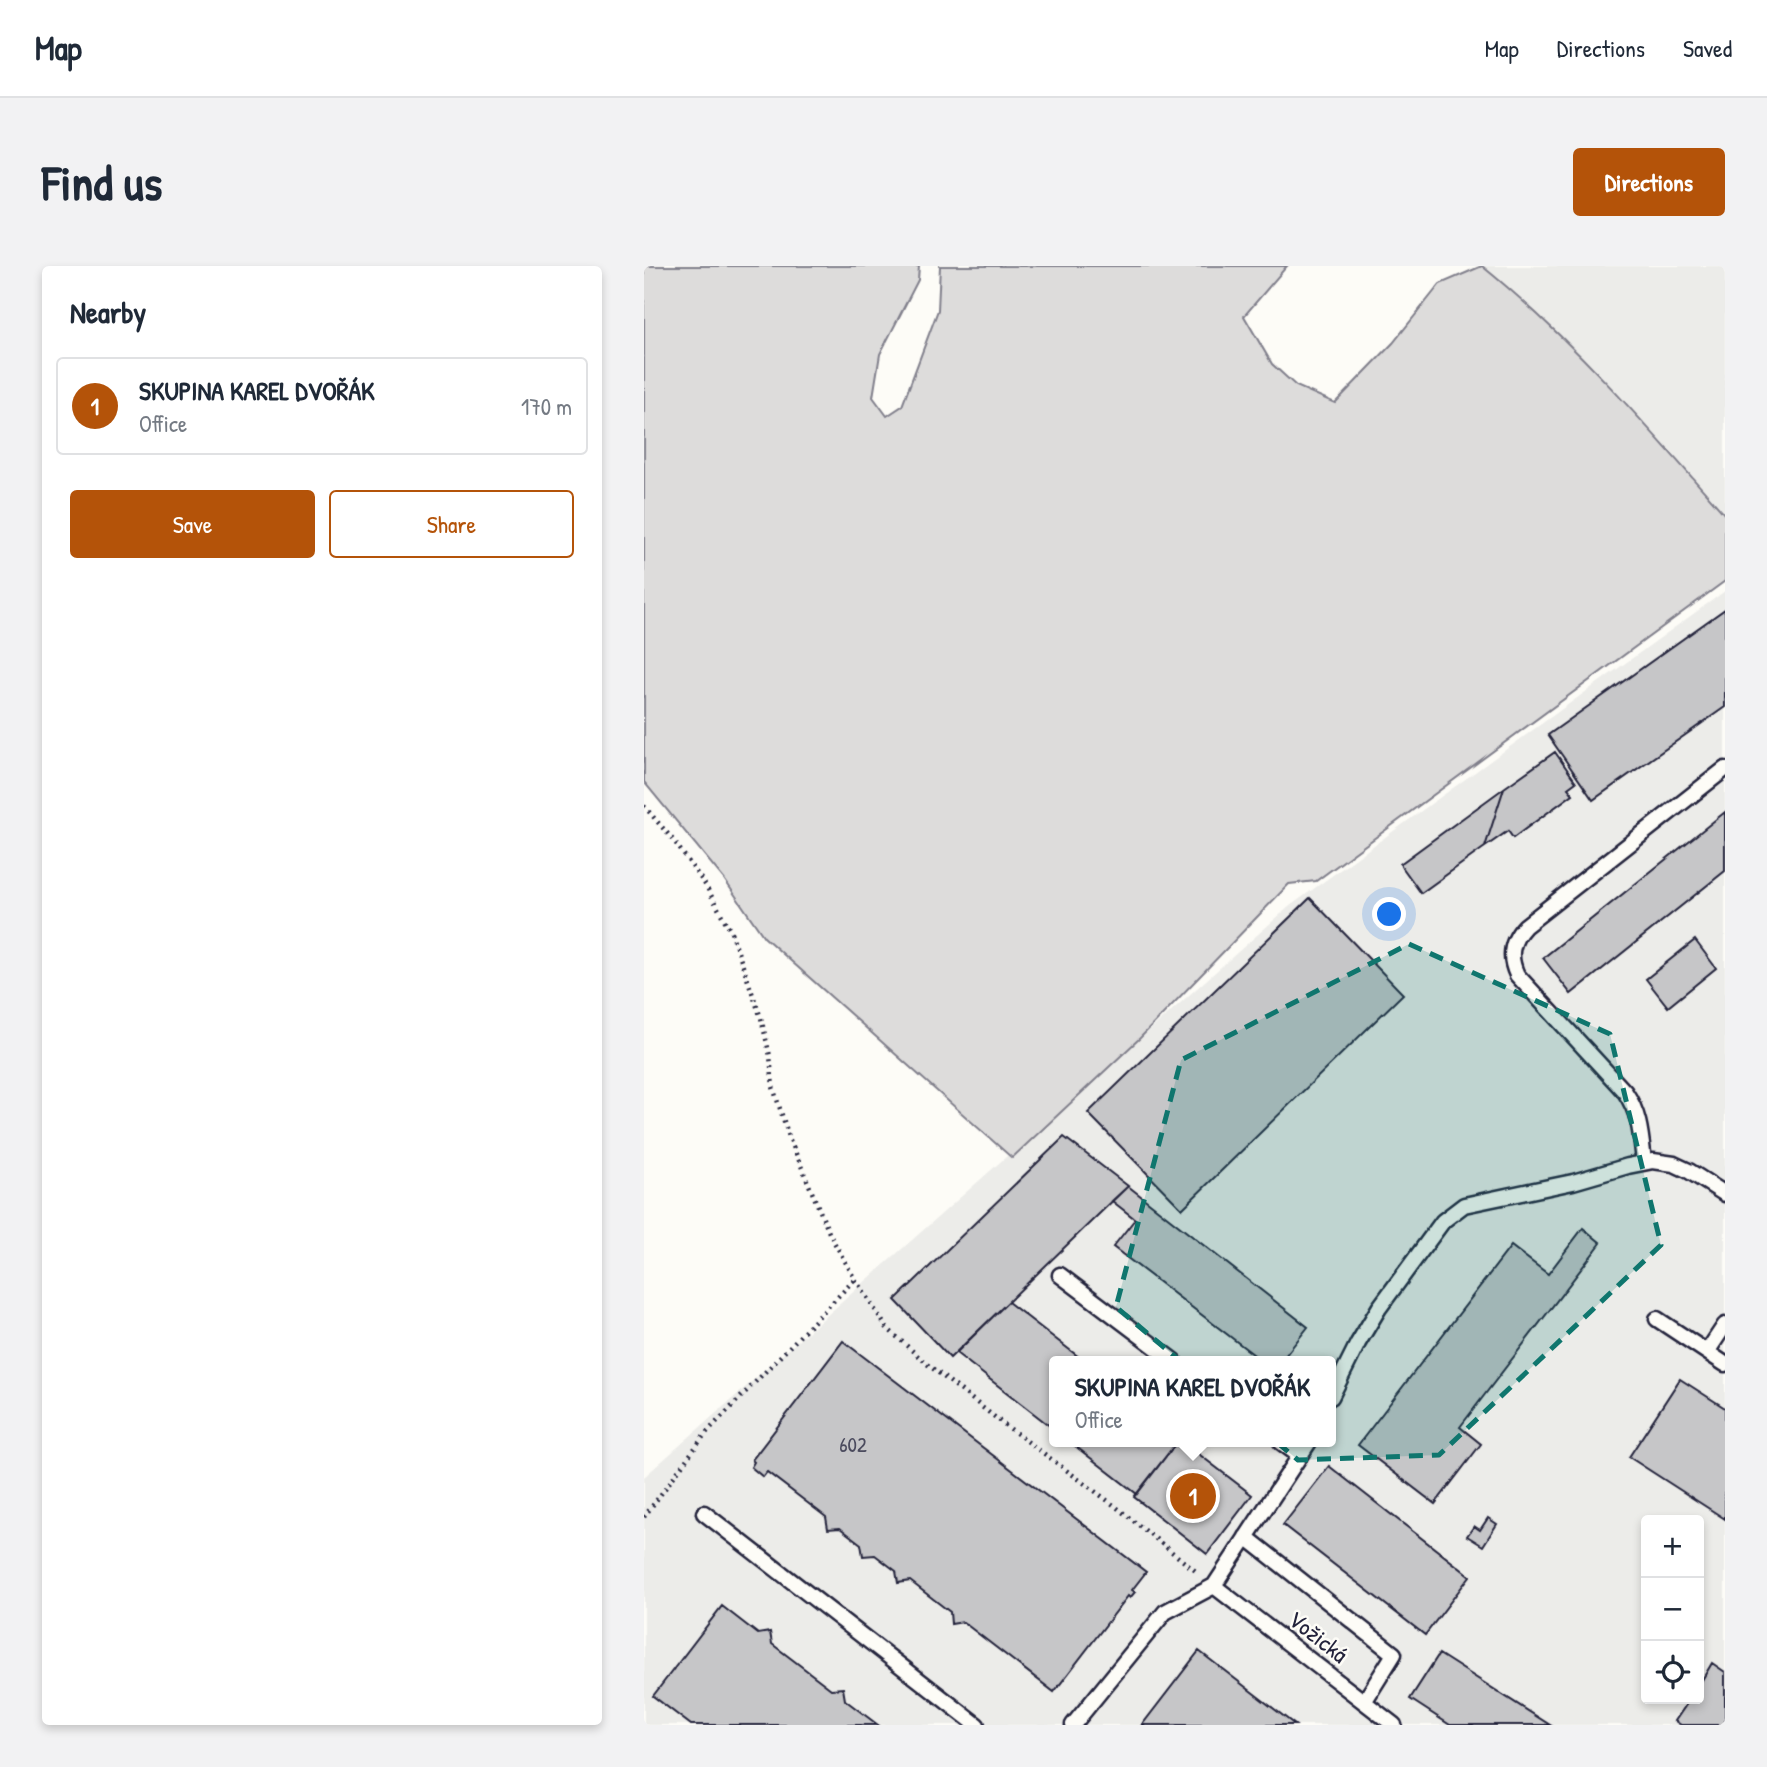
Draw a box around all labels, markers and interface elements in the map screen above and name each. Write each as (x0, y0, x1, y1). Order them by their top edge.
text: Map (35, 26, 82, 70)
text: Map (1485, 32, 1519, 64)
text: Directions (1557, 32, 1645, 64)
text: Saved (1683, 32, 1732, 64)
button: Directions (1573, 148, 1725, 216)
text: Find us (42, 149, 162, 215)
text: Nearby (70, 292, 146, 332)
text: SKUPINA KAREL DVOŘÁK (139, 373, 375, 408)
text: 1 (91, 391, 99, 422)
text: 170 m (521, 391, 572, 422)
text: Office (139, 408, 187, 439)
button: Save (70, 490, 315, 558)
button: Share (329, 490, 574, 558)
your location (1372, 897, 1406, 931)
popup (1049, 1356, 1336, 1447)
text: SKUPINA KAREL DVOŘÁK (1075, 1369, 1310, 1404)
text: Office (1075, 1404, 1123, 1435)
house number: 602 (839, 1430, 867, 1459)
pin: 1 (1170, 1470, 1216, 1522)
map controls (1641, 1515, 1704, 1704)
button: + (1641, 1515, 1704, 1578)
button: − (1641, 1578, 1704, 1641)
street label: Vožická (1282, 1603, 1355, 1670)
button: locate (1641, 1641, 1704, 1704)

